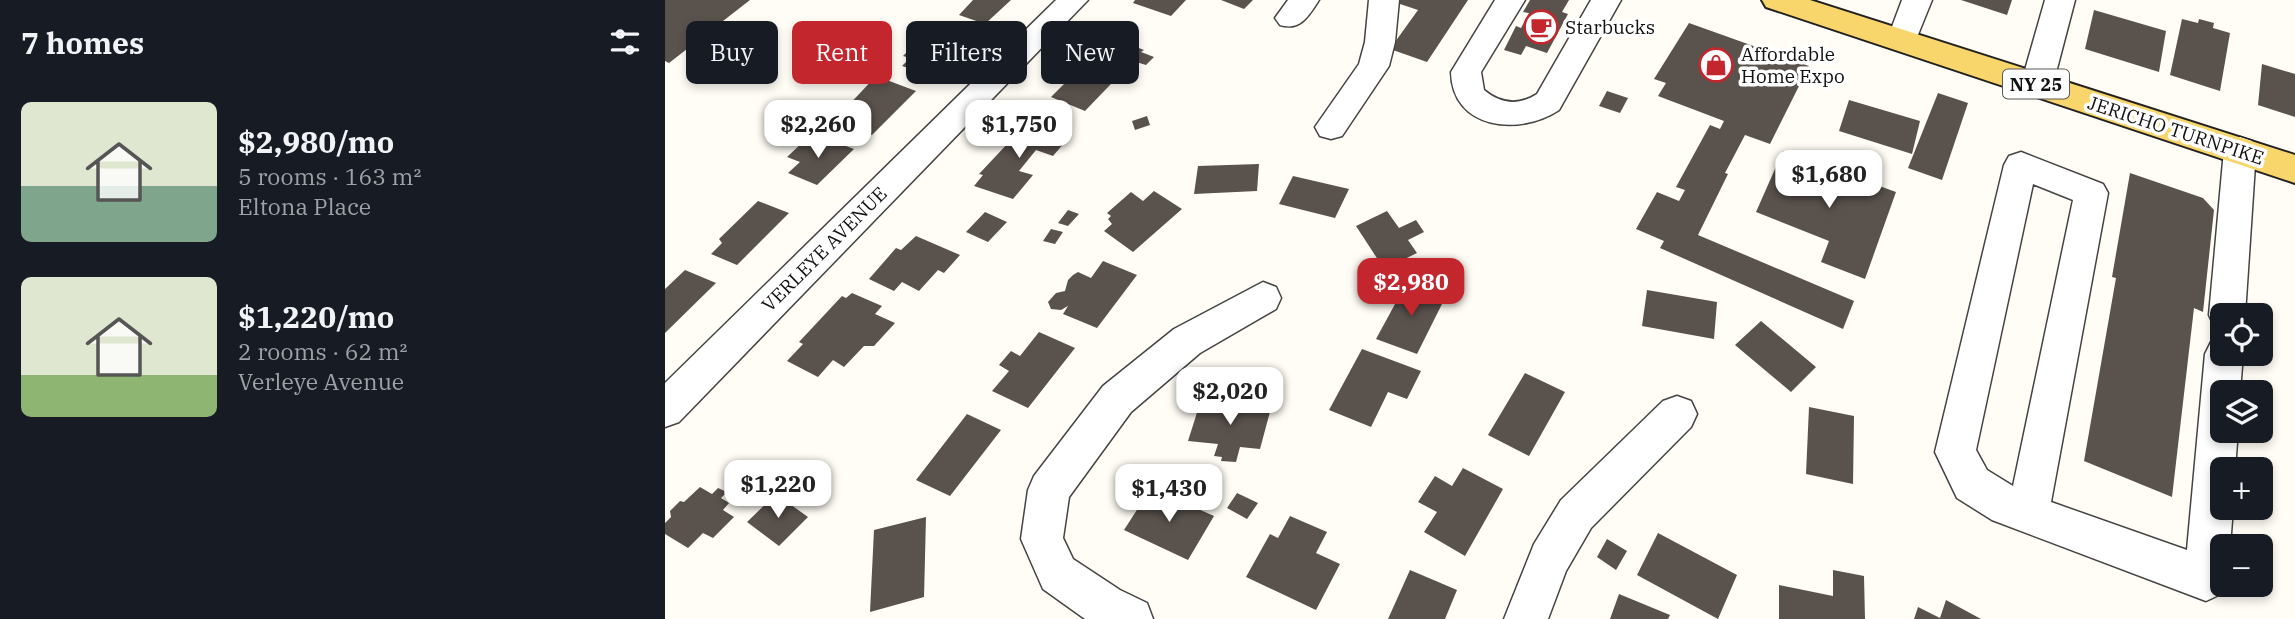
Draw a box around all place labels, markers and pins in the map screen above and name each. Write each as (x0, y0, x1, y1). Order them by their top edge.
cafe icon: Starbucks (1522, 8, 1560, 46)
place label: Starbucks (1565, 15, 1655, 39)
place label: Affordable Home Expo (1741, 42, 1845, 88)
shop icon: Affordable Home Expo (1697, 46, 1735, 84)
pin: $2,260 (761, 100, 875, 160)
pin: $1,750 (962, 100, 1076, 160)
pin: $1,680 (1772, 150, 1886, 210)
pin: $2,980 (1354, 258, 1468, 318)
pin: $2,020 (1173, 368, 1287, 427)
pin: $1,220 (721, 461, 835, 520)
pin: $1,430 (1112, 464, 1226, 524)

